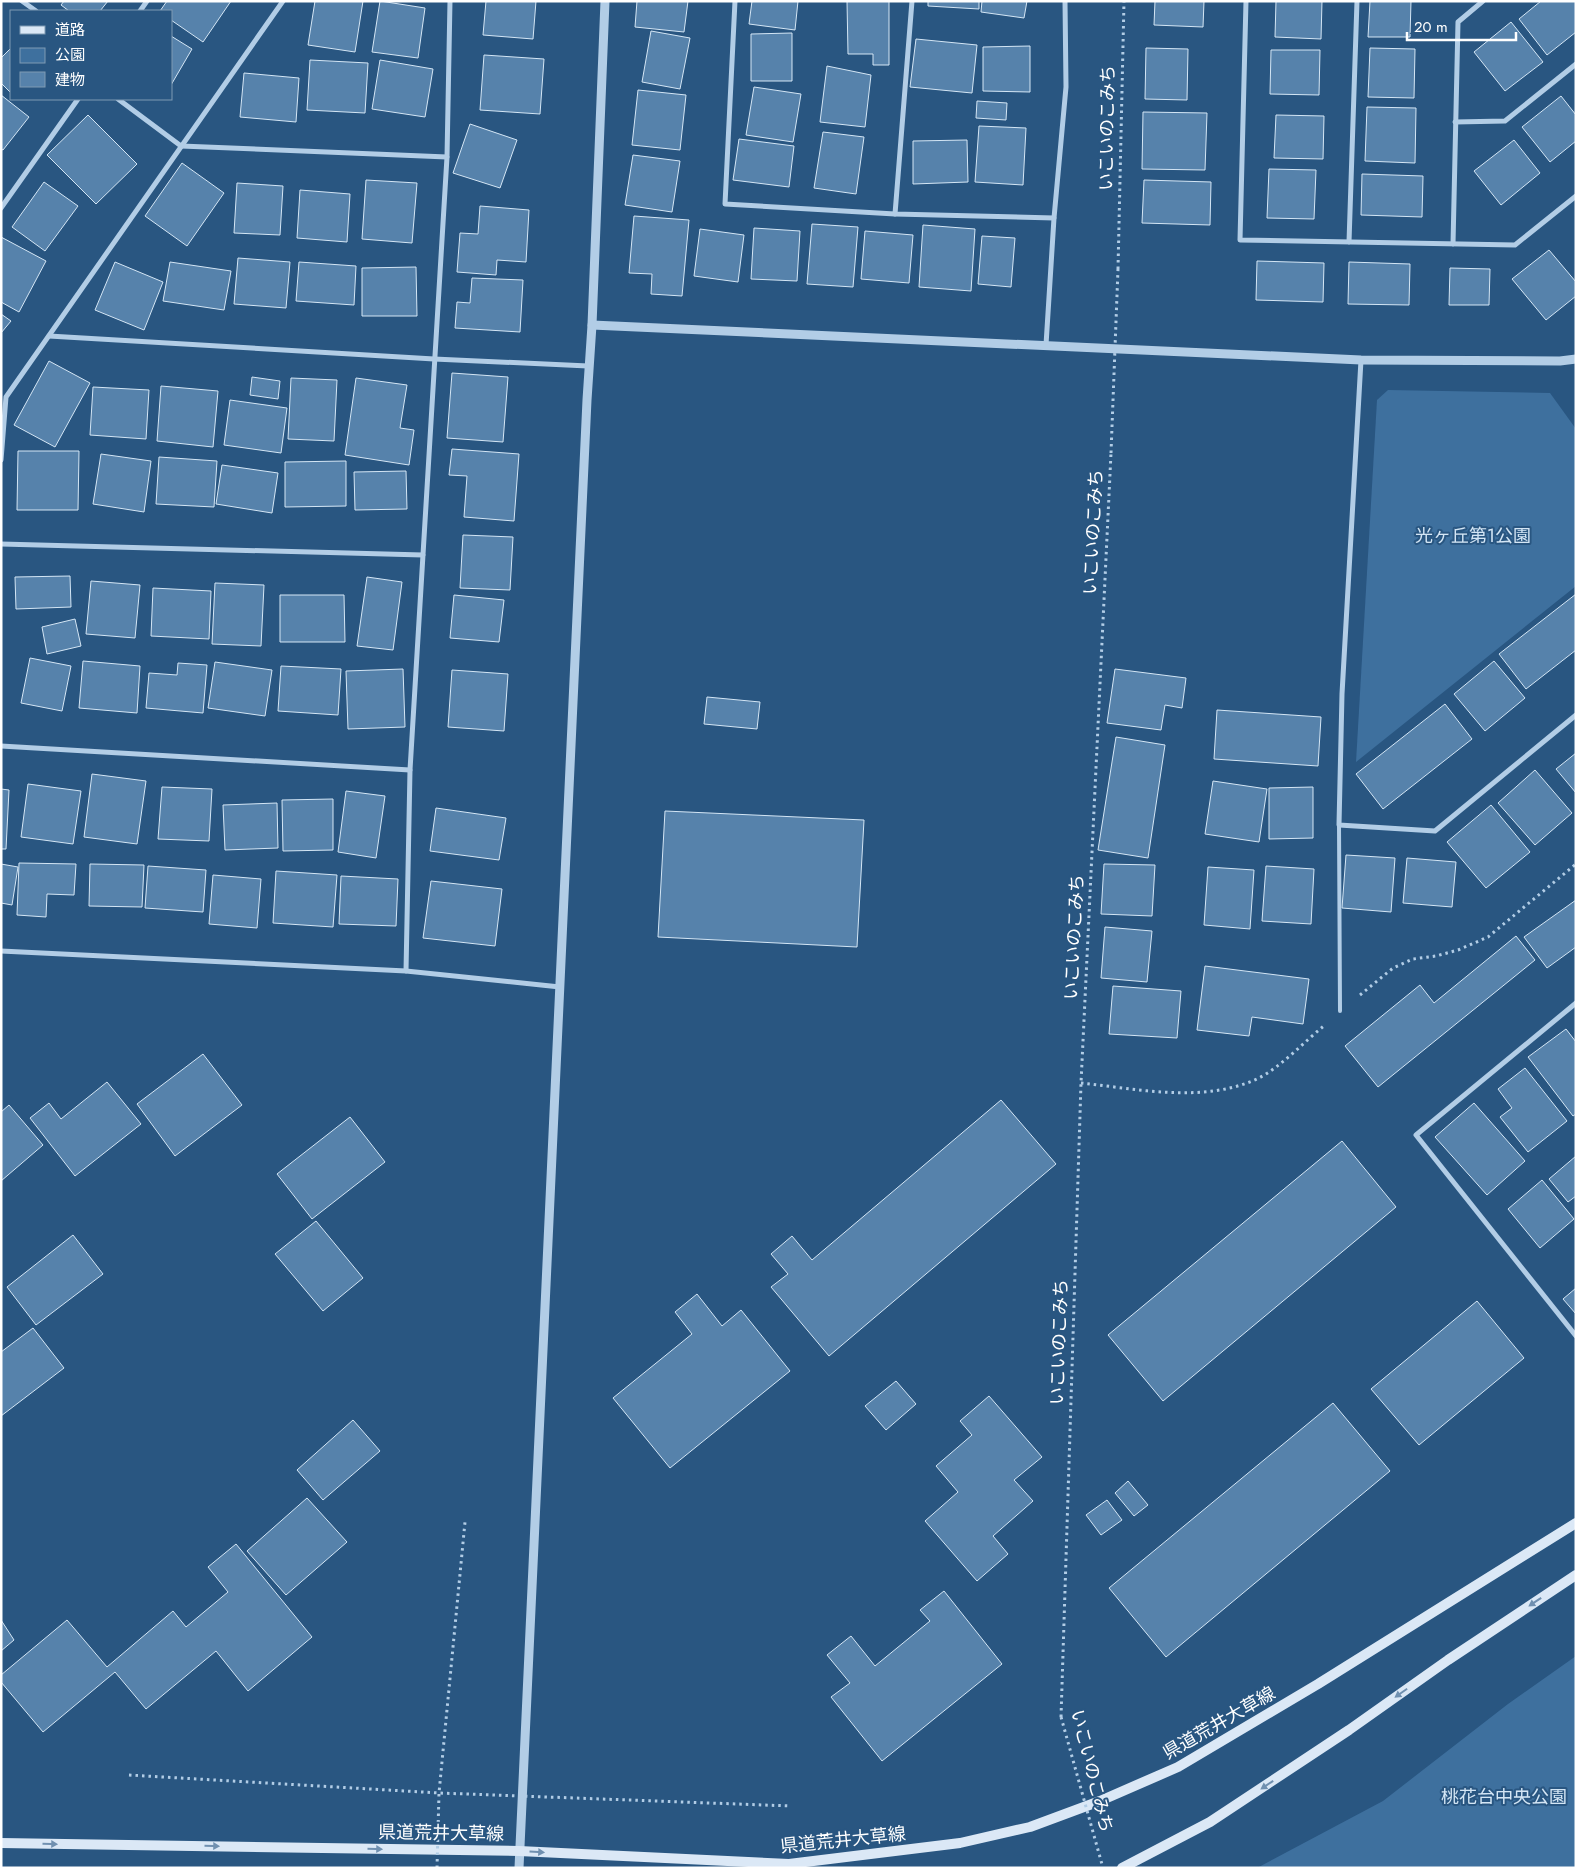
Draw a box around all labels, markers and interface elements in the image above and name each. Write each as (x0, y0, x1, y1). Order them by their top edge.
legend (10, 10, 172, 100)
scale bar (1407, 10, 1516, 42)
text: 20 m (1414, 16, 1448, 38)
text: 道路 (55, 19, 85, 41)
text: 公園 (55, 44, 85, 66)
street label: いこいのこみち (1093, 65, 1121, 191)
text: 建物 (55, 69, 85, 91)
street label: いこいのこみち (1077, 468, 1109, 596)
park label: 光ヶ丘第1公園 (1415, 523, 1531, 549)
street label: いこいのこみち (1058, 873, 1090, 1001)
street label: いこいのこみち (1044, 1279, 1074, 1405)
one-way arrow (1529, 1597, 1542, 1607)
street label: 県道荒井大草線 (1158, 1680, 1280, 1766)
one-way arrow (1394, 1688, 1408, 1698)
street label: いこいのこみち (1064, 1707, 1120, 1835)
one-way arrow (1260, 1780, 1273, 1789)
park label: 桃花台中央公園 (1441, 1784, 1567, 1810)
street label: 県道荒井大草線 (378, 1819, 504, 1847)
street label: 県道荒井大草線 (779, 1820, 907, 1860)
one-way arrow (42, 1840, 58, 1848)
one-way arrow (205, 1842, 221, 1850)
one-way arrow (367, 1845, 383, 1853)
one-way arrow (530, 1848, 546, 1856)

